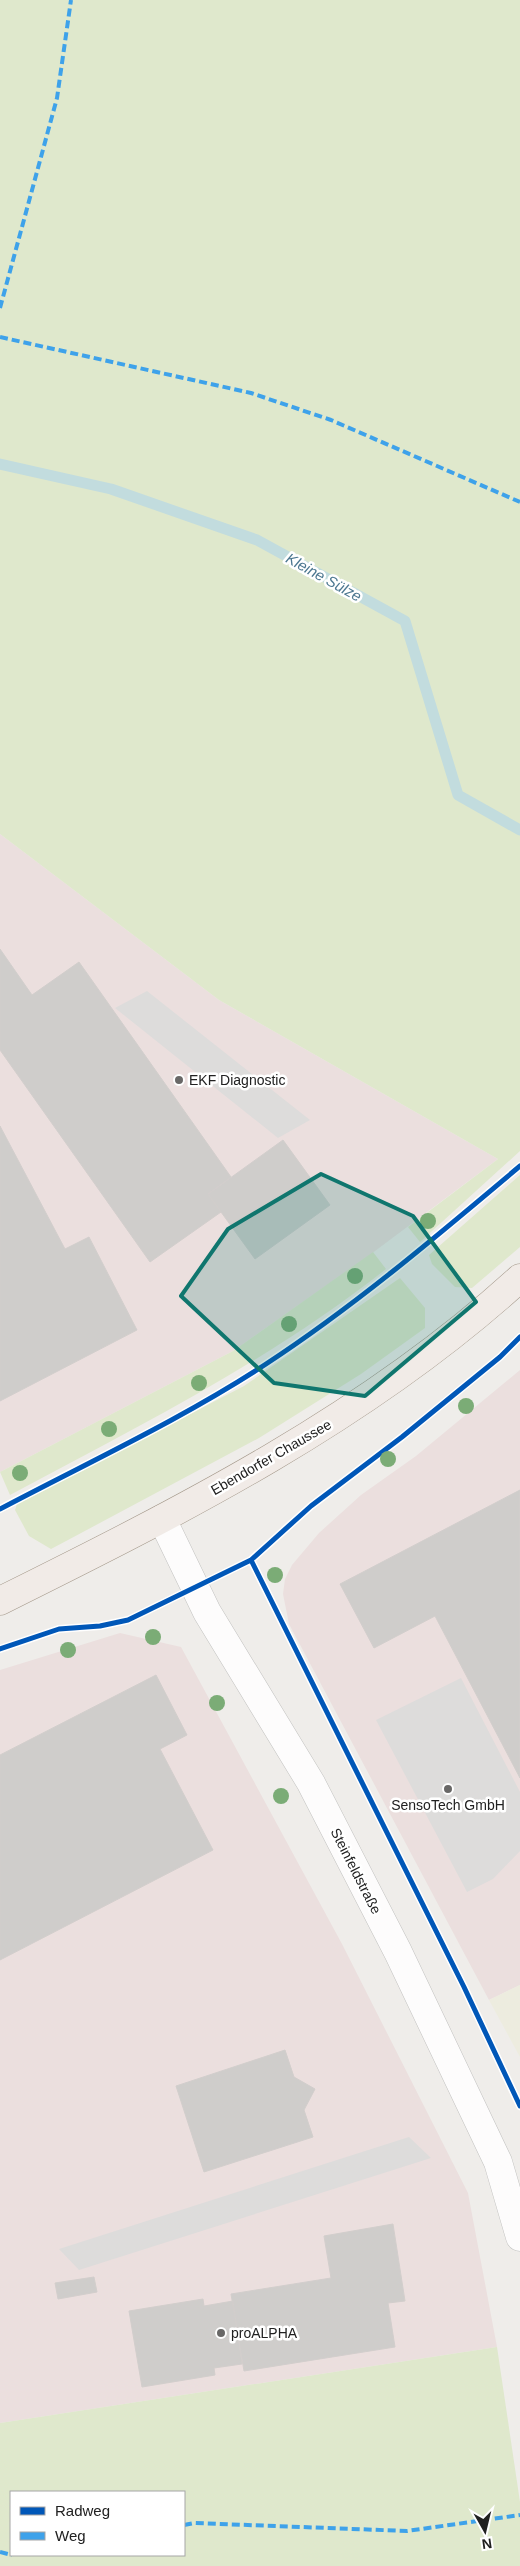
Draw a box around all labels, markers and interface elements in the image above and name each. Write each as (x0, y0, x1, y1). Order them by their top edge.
water label: Kleine Sülze (283, 549, 365, 605)
place label: EKF Diagnostic (189, 1072, 285, 1088)
marker: EKF Diagnostic (173, 1074, 185, 1086)
street label: Ebendorfer Chaussee (208, 1416, 334, 1498)
marker: SensoTech GmbH (442, 1783, 454, 1795)
place label: SensoTech GmbH (391, 1797, 505, 1813)
street label: Steinfeldstraße (327, 1825, 385, 1917)
place label: proALPHA (231, 2325, 298, 2341)
marker: proALPHA (215, 2327, 227, 2339)
legend (10, 2491, 185, 2556)
text: Radweg (55, 2502, 110, 2519)
north arrow (460, 2506, 510, 2556)
text: Weg (55, 2527, 86, 2544)
text: N (481, 2535, 493, 2553)

